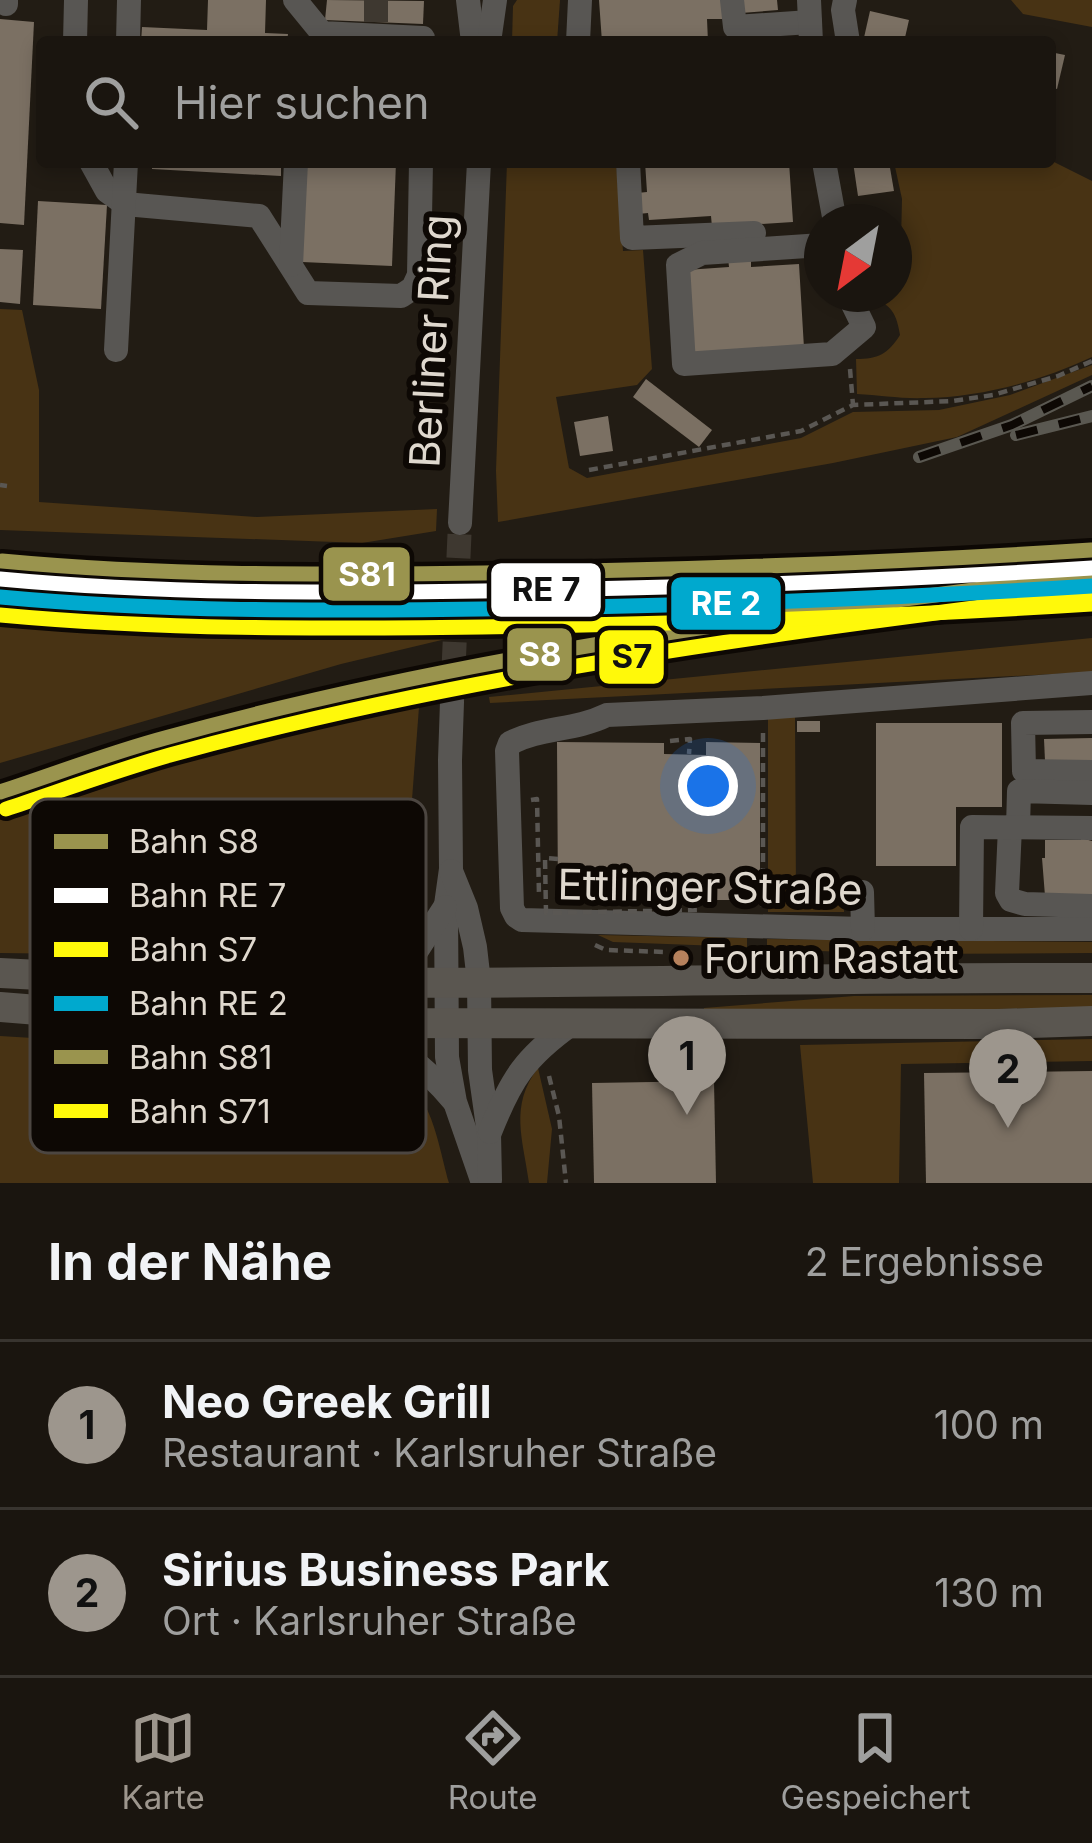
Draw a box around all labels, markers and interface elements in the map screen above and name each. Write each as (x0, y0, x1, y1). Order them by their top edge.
search box (36, 36, 1056, 168)
icon: search (78, 69, 144, 135)
text: Hier suchen (174, 75, 430, 130)
north arrow (804, 204, 912, 312)
street label: Berliner Ring (398, 213, 463, 469)
line badge: S81 (321, 545, 412, 603)
text: S81 (338, 554, 396, 594)
line badge: RE 7 (489, 561, 603, 619)
text: RE 7 (512, 569, 580, 609)
line badge: RE 2 (669, 575, 783, 632)
text: RE 2 (691, 583, 761, 623)
line badge: S8 (505, 626, 574, 683)
line badge: S7 (597, 628, 666, 686)
text: S8 (518, 634, 562, 674)
text: S7 (612, 636, 652, 676)
your location (678, 756, 738, 816)
legend (30, 799, 426, 1153)
text: Bahn S8 (129, 821, 259, 861)
street label: Ettlinger Straße (557, 858, 863, 915)
text: Bahn RE 7 (129, 875, 286, 915)
text: Bahn S7 (129, 929, 257, 969)
place label: Forum Rastatt (704, 935, 959, 982)
marker: Forum Rastatt (670, 947, 692, 969)
text: Bahn RE 2 (129, 983, 288, 1023)
pin: 1 (648, 1016, 726, 1115)
pin: 2 (969, 1029, 1047, 1128)
text: Bahn S81 (129, 1037, 272, 1077)
text: Bahn S71 (129, 1091, 271, 1131)
text: In der Nähe (48, 1231, 332, 1292)
text: 2 Ergebnisse (805, 1238, 1044, 1285)
text: Neo Greek Grill (162, 1374, 492, 1429)
text: 1 (79, 1401, 95, 1448)
text: 100 m (934, 1401, 1044, 1448)
text: Restaurant · Karlsruher Straße (162, 1429, 717, 1476)
text: Sirius Business Park (162, 1542, 609, 1597)
text: 2 (75, 1569, 99, 1616)
text: 130 m (934, 1569, 1044, 1616)
text: Ort · Karlsruher Straße (162, 1597, 577, 1644)
tab: Karte (121, 1705, 205, 1817)
tab: Route (448, 1705, 538, 1817)
tab: Gespeichert (780, 1705, 971, 1817)

